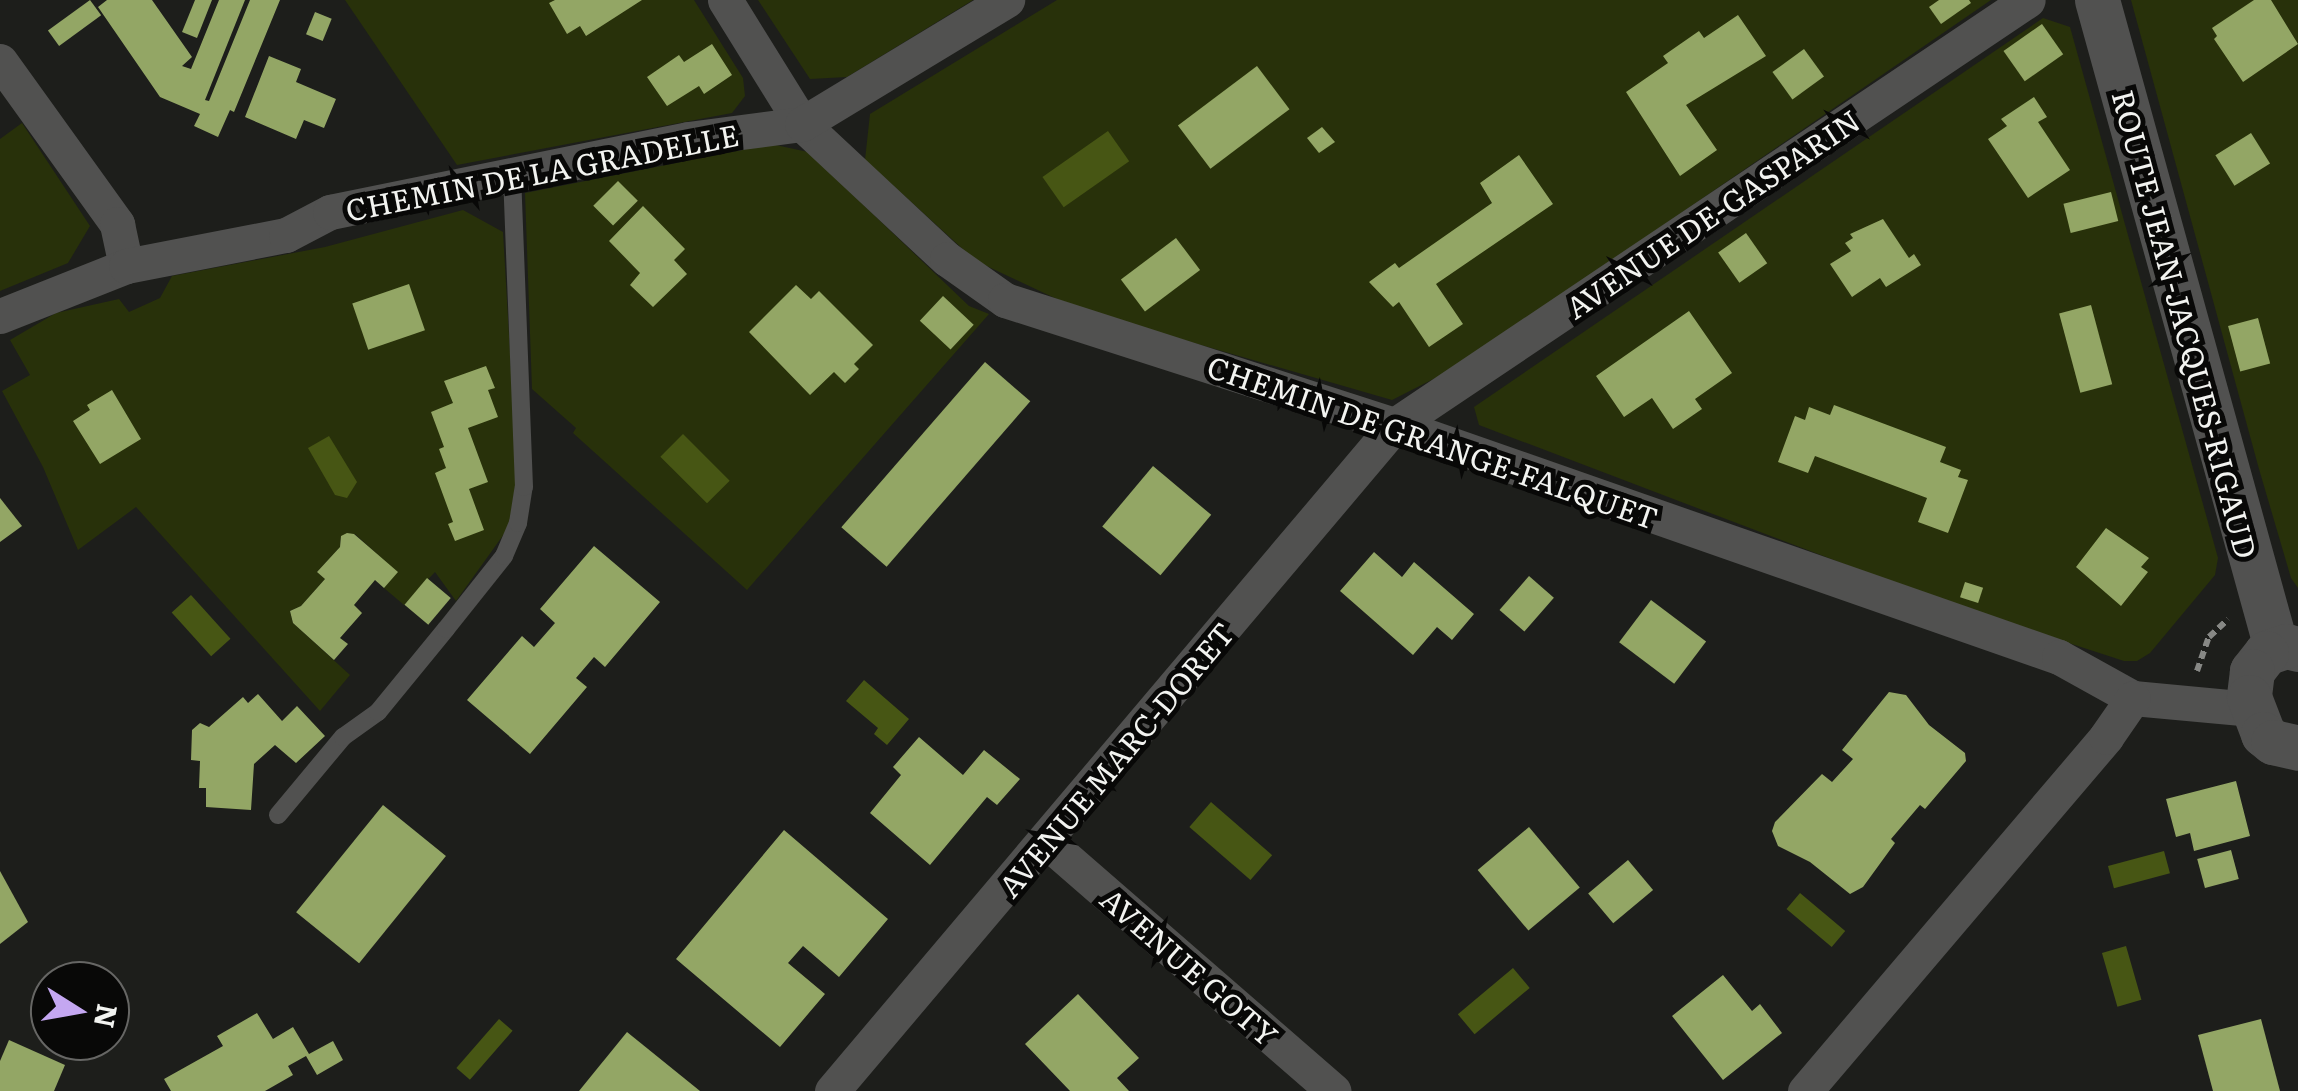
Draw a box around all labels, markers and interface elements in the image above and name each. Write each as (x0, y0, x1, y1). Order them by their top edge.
street label: ROUTE JEAN-JACQUES-RIGAUD (2106, 86, 2266, 562)
street label: AVENUE DE-GASPARIN (1558, 101, 1866, 325)
street label: CHEMIN DE LA GRADELLE (342, 115, 742, 227)
street label: CHEMIN DE GRANGE-FALQUET (1203, 347, 1663, 535)
street label: AVENUE MARC-DORET (990, 615, 1240, 903)
street label: AVENUE GOTY (1094, 879, 1286, 1053)
north arrow (30, 961, 130, 1061)
text: N (85, 1001, 130, 1032)

